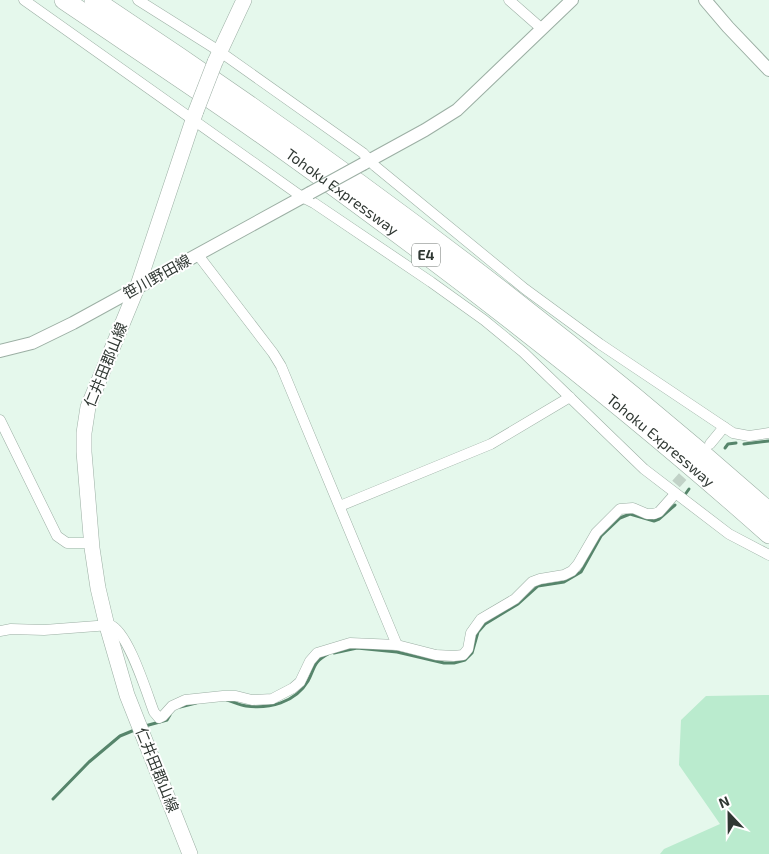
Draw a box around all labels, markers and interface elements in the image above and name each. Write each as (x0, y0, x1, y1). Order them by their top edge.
street label: Tohoku Expressway (283, 144, 402, 239)
road number: E4 (412, 244, 440, 266)
street label: 笹川野田線 (119, 250, 194, 302)
street label: 仁井田郡山線 (80, 320, 130, 410)
street label: Tohoku Expressway (604, 390, 719, 490)
street label: 仁井田郡山線 (133, 725, 183, 815)
north arrow (704, 789, 754, 839)
text: N (716, 792, 732, 811)

